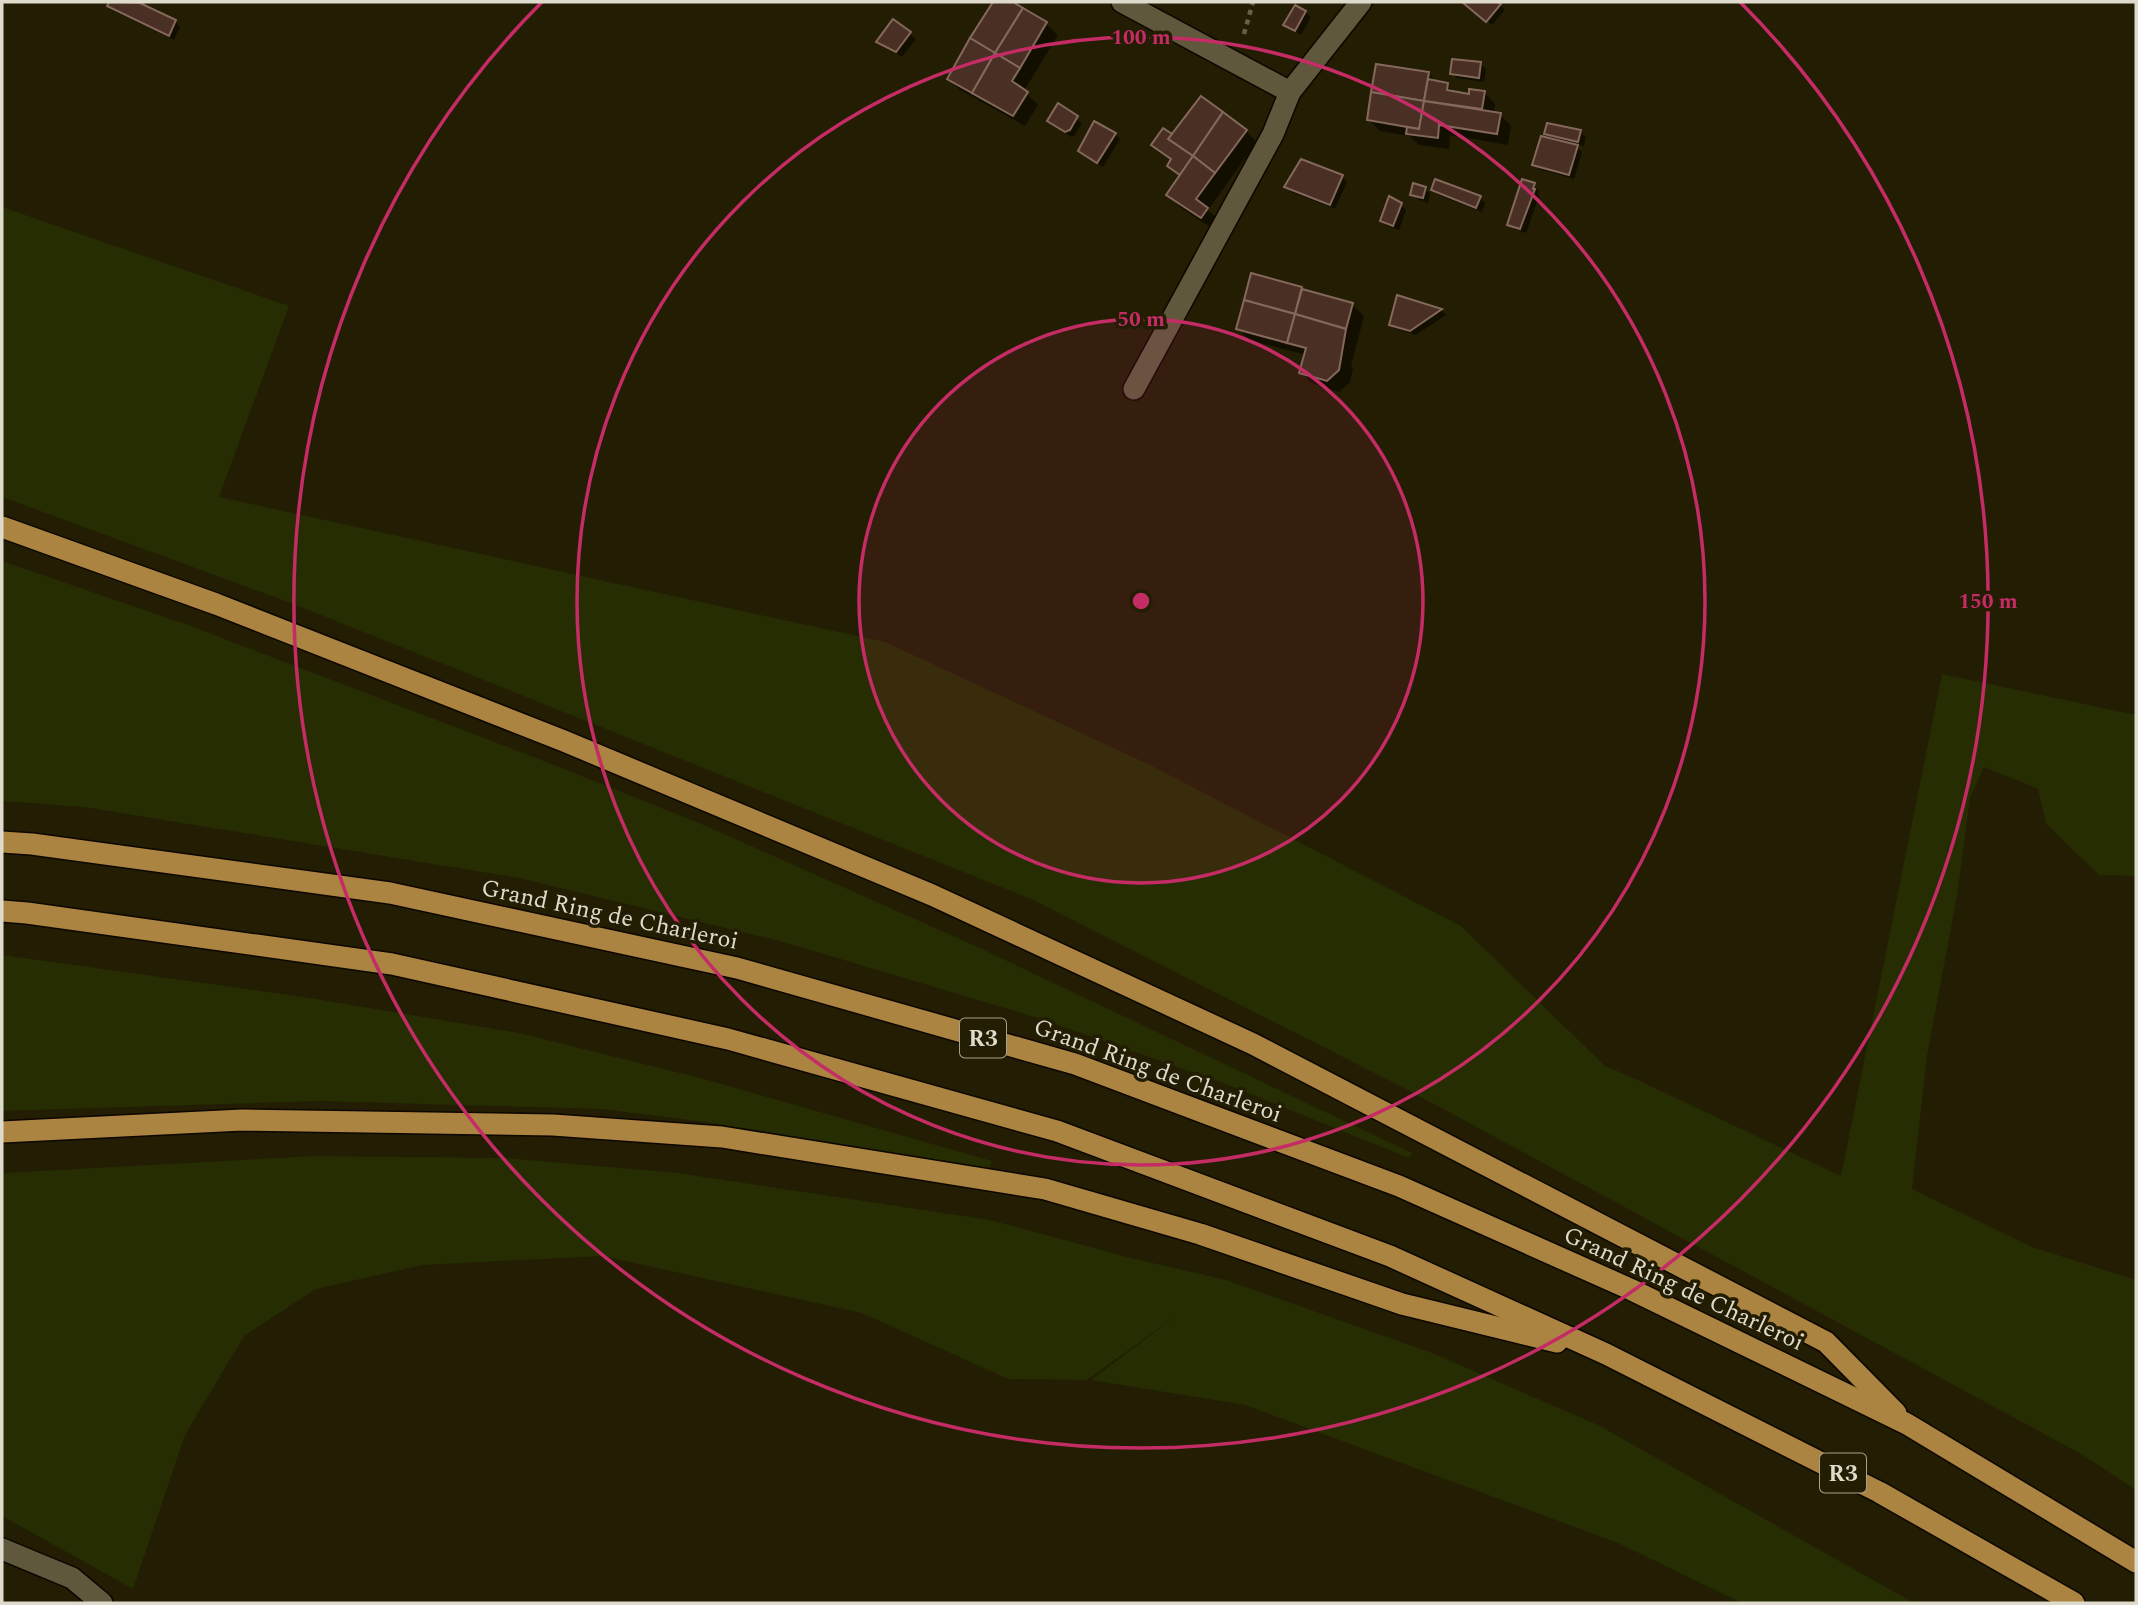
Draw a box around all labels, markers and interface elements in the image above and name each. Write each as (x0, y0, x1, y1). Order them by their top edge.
text: 100 m (1111, 22, 1171, 54)
text: 50 m (1117, 304, 1165, 336)
text: 150 m (1958, 586, 2018, 618)
centre of rings (1129, 589, 1153, 613)
street label: Grand Ring de Charleroi (478, 870, 742, 960)
street label: Grand Ring de Charleroi (1028, 1009, 1287, 1133)
road number: R3 (960, 1018, 1006, 1058)
street label: Grand Ring de Charleroi (1557, 1217, 1810, 1361)
road number: R3 (1820, 1454, 1866, 1492)

